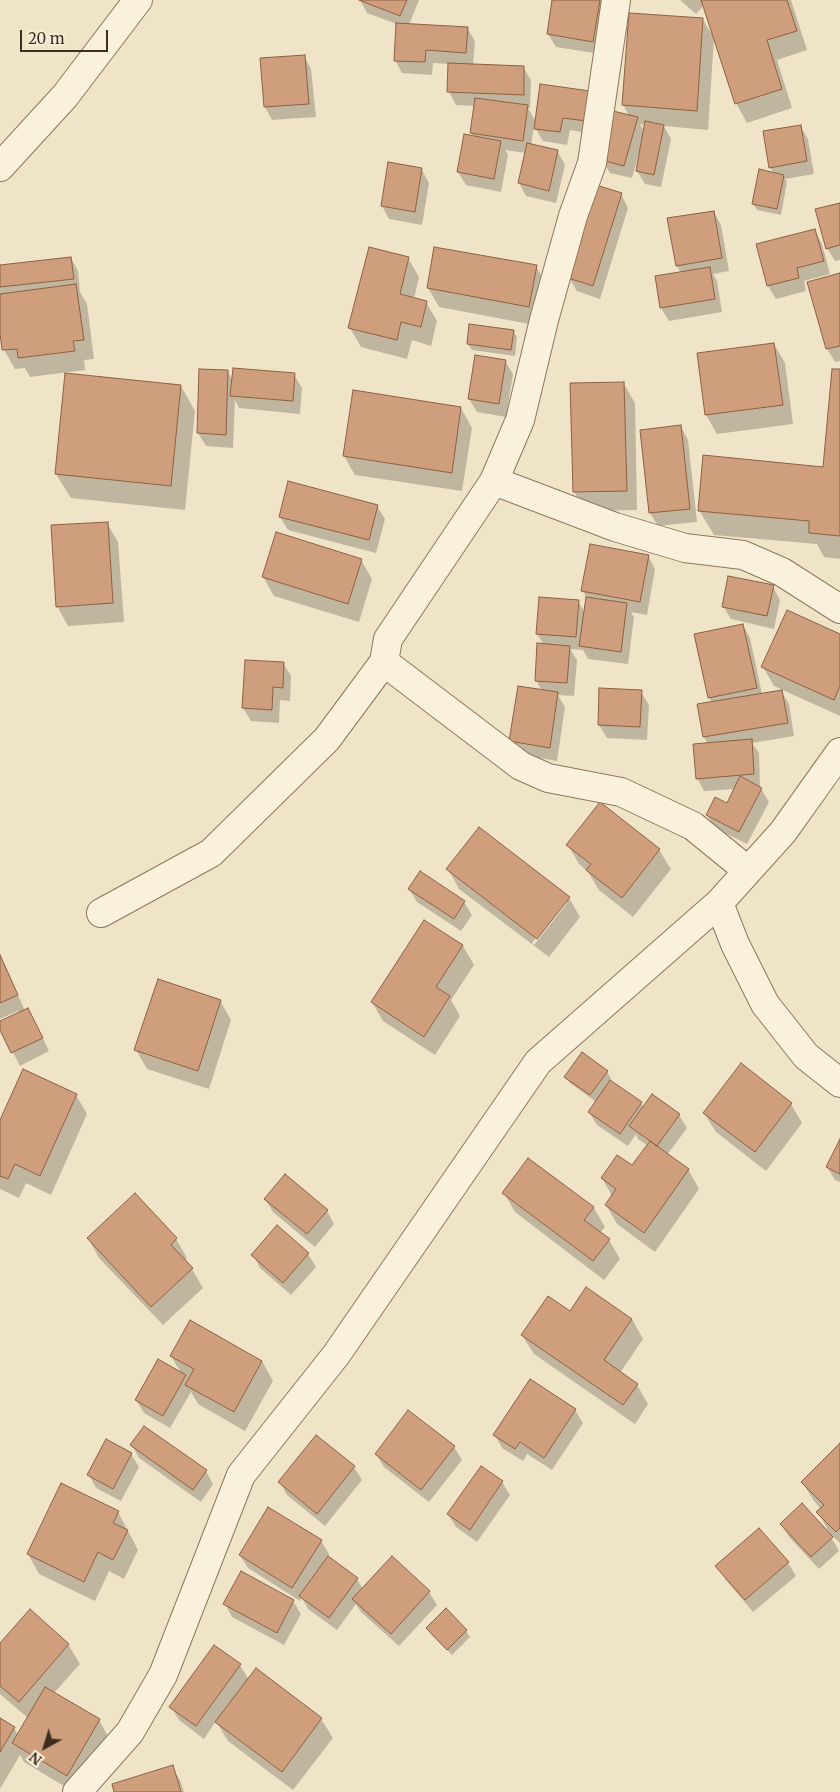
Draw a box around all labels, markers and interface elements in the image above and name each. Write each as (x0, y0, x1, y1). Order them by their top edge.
scale bar (22, 20, 110, 52)
text: 20 m (28, 29, 65, 48)
north arrow (20, 1722, 70, 1772)
text: N (26, 1748, 46, 1769)

